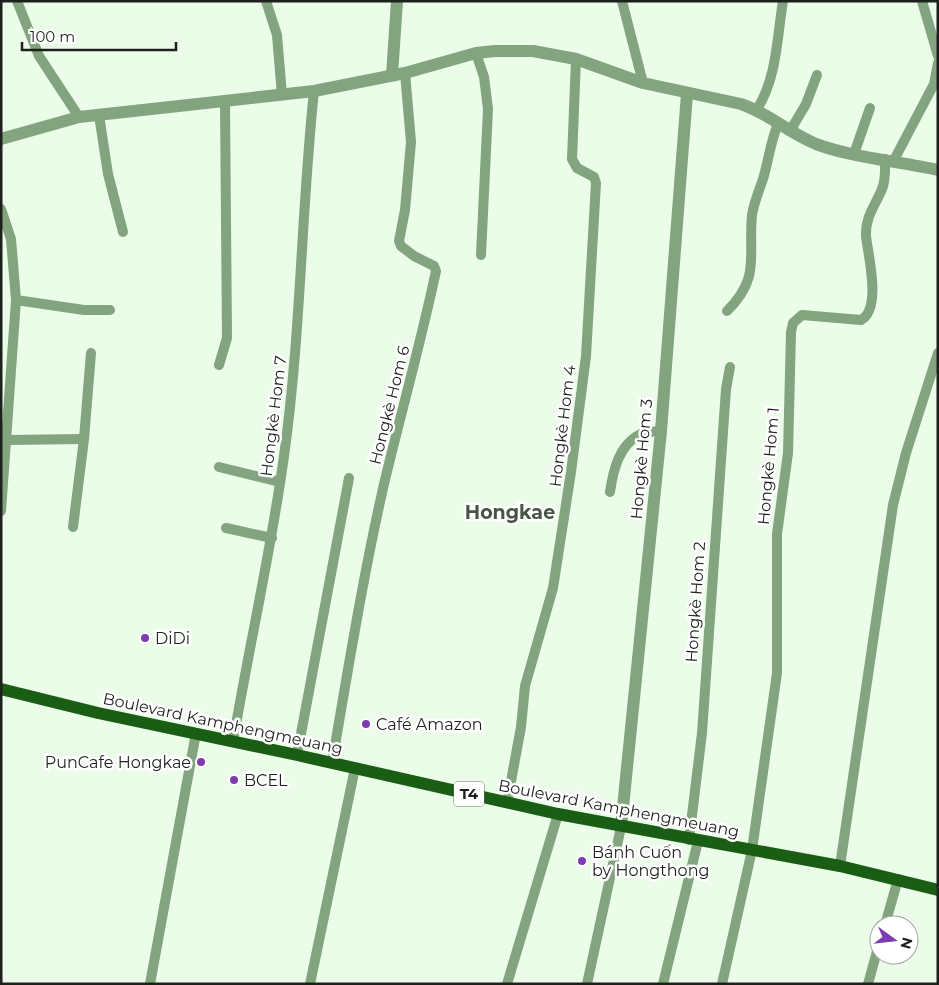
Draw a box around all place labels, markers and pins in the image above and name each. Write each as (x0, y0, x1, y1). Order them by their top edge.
place label: DiDi (155, 629, 190, 648)
marker: DiDi (139, 632, 151, 644)
place label: Café Amazon (376, 715, 483, 734)
marker: Café Amazon (360, 718, 372, 730)
place label: PunCafe Hongkae (45, 753, 191, 772)
marker: PunCafe Hongkae (195, 756, 207, 768)
place label: BCEL (244, 771, 288, 790)
marker: BCEL (228, 774, 240, 786)
place label: Bánh Cuốn by Hongthong (592, 843, 709, 880)
marker: Bánh Cuốn by Hongthong (576, 855, 588, 867)

